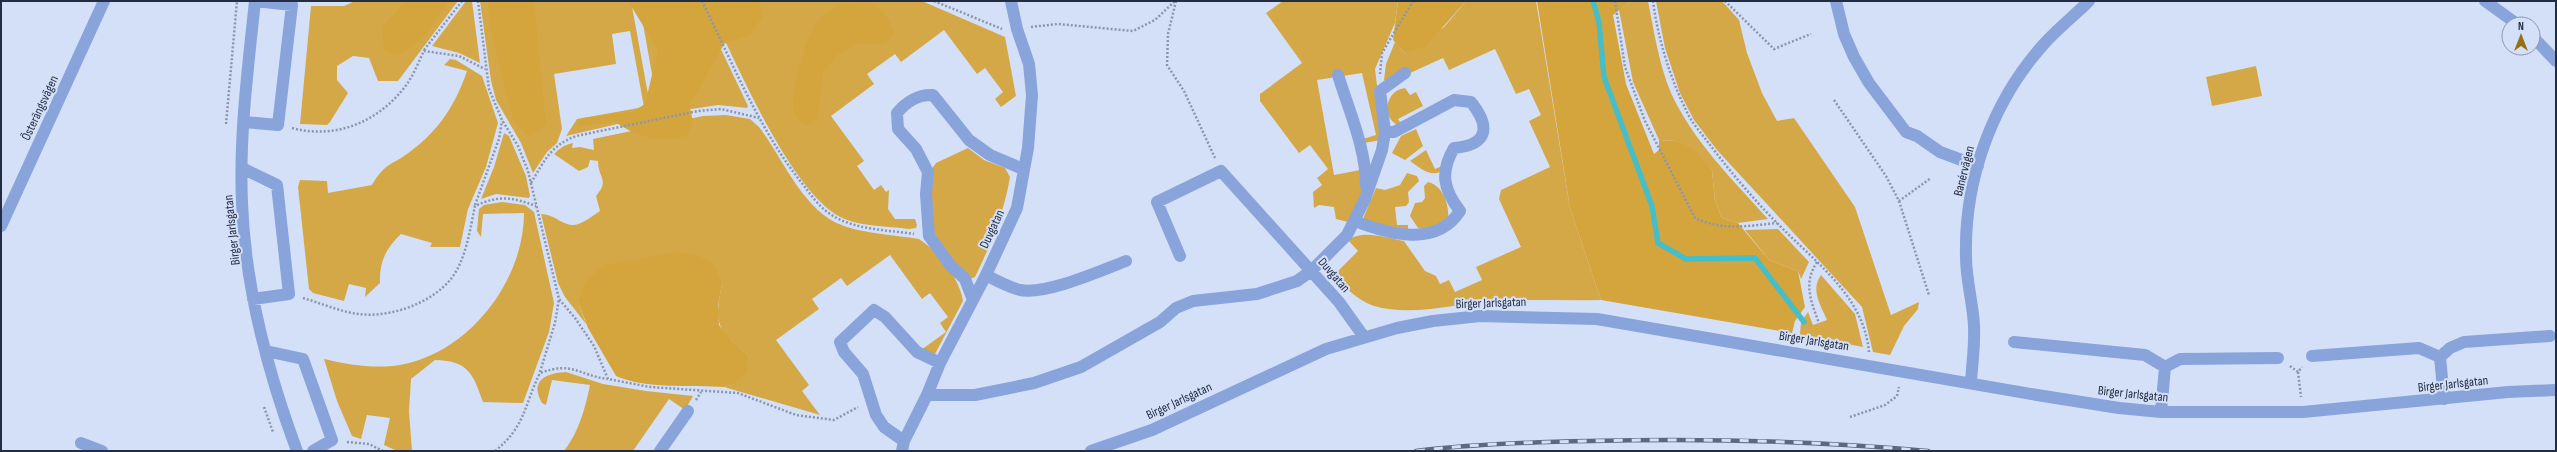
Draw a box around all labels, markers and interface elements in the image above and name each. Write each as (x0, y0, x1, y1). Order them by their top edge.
north arrow (2501, 16, 2541, 56)
text: N (2518, 20, 2524, 33)
street label: Österängsvägen (17, 73, 62, 143)
street label: Banérvägen (1950, 144, 1978, 198)
street label: Birger Jarlsgatan (220, 194, 244, 266)
street label: Duvgatan (976, 207, 1008, 251)
street label: Duvgatan (1315, 254, 1353, 296)
street label: Birger Jarlsgatan (1455, 294, 1527, 312)
street label: Birger Jarlsgatan (1778, 328, 1850, 354)
street label: Birger Jarlsgatan (2417, 372, 2489, 396)
street label: Birger Jarlsgatan (1144, 379, 1214, 423)
street label: Birger Jarlsgatan (2097, 382, 2169, 406)

